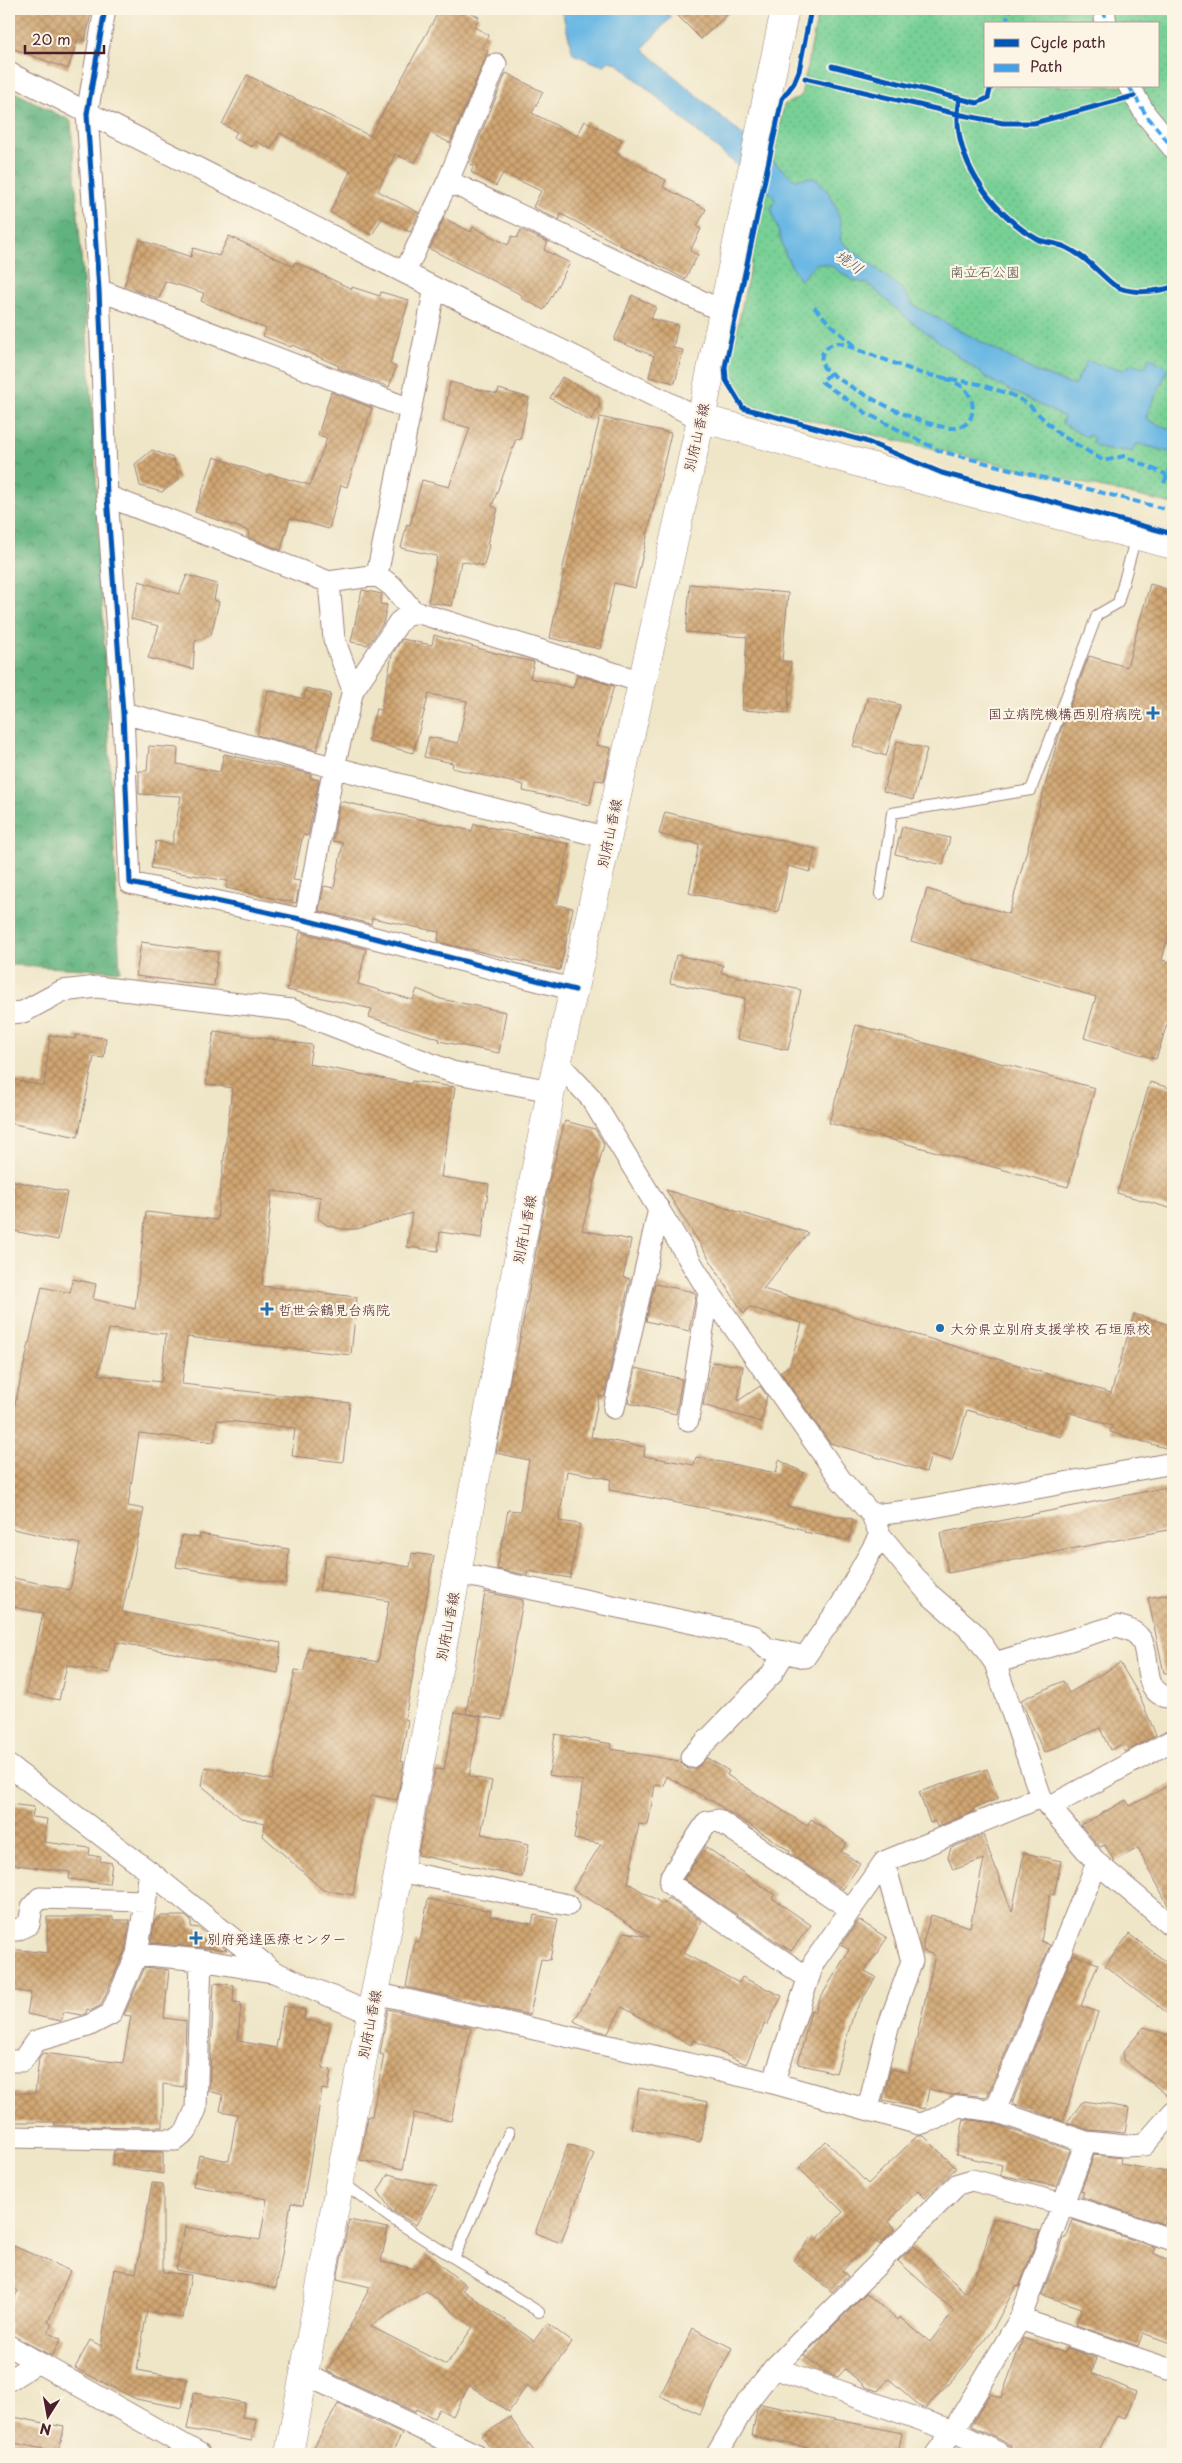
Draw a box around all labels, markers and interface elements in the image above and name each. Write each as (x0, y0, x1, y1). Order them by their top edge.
scale bar (25, 22, 104, 54)
legend (984, 22, 1160, 88)
text: 20 m (32, 27, 71, 50)
text: Cycle path (1030, 30, 1106, 53)
text: Path (1030, 54, 1062, 77)
water label: 境川 (831, 243, 869, 279)
park label: 南立石公園 (950, 261, 1020, 282)
street label: 別府山香線 (678, 401, 714, 473)
place label: 国立病院機構西別府病院 (988, 703, 1142, 724)
marker: 国立病院機構西別府病院 (1146, 706, 1160, 720)
street label: 別府山香線 (591, 797, 627, 869)
street label: 別府山香線 (507, 1193, 541, 1265)
place label: 哲世会鶴見台病院 (278, 1299, 390, 1320)
marker: 哲世会鶴見台病院 (260, 1302, 274, 1316)
place label: 大分県立別府支援学校 石垣原校 (950, 1318, 1151, 1339)
marker: 大分県立別府支援学校 石垣原校 (934, 1322, 946, 1334)
street label: 別府山香線 (430, 1590, 464, 1662)
place label: 別府発達医療センター (207, 1928, 346, 1949)
marker: 別府発達医療センター (189, 1931, 203, 1945)
street label: 別府山香線 (352, 1988, 386, 2060)
north arrow (22, 2390, 72, 2440)
text: N (38, 2418, 53, 2441)

